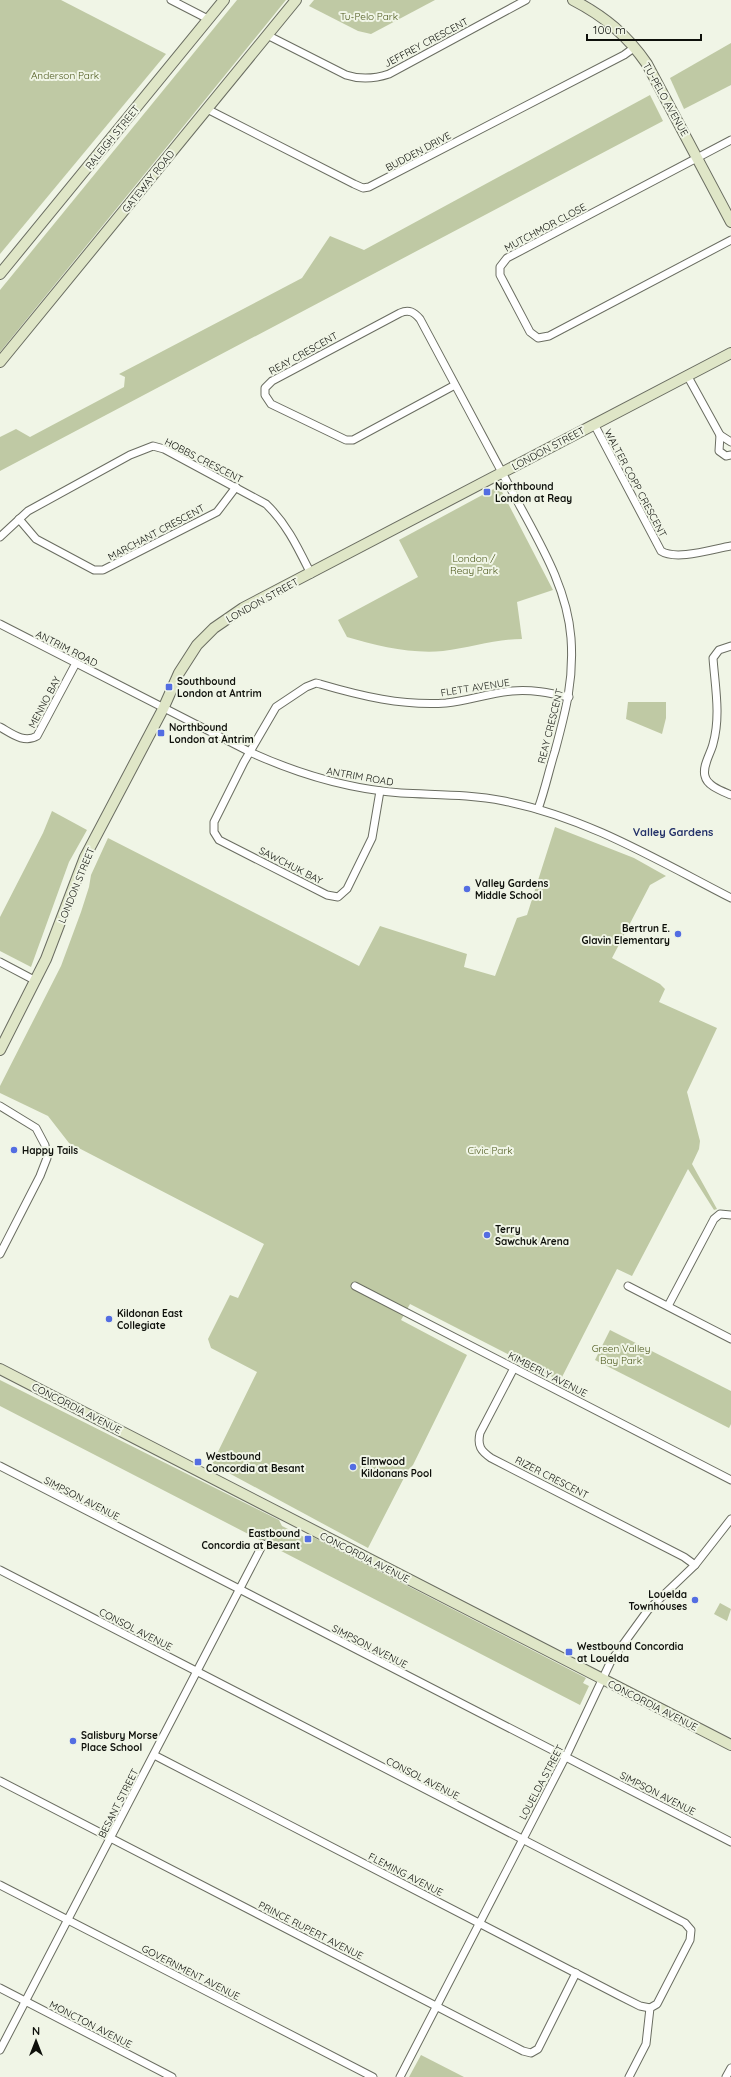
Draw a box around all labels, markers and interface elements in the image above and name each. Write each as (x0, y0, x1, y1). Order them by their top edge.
park label: Tu-Pelo Park (340, 10, 398, 23)
street label: JEFFREY CRESCENT (382, 15, 471, 70)
scale bar (587, 16, 701, 42)
text: 100 m (593, 22, 626, 37)
street label: TU-PELO AVENUE (640, 60, 691, 139)
park label: Anderson Park (31, 69, 99, 82)
street label: RALEIGH STREET (82, 102, 142, 172)
street label: BUDDEN DRIVE (383, 129, 454, 174)
street label: GATEWAY ROAD (119, 148, 177, 215)
street label: MUTCHMOR CLOSE (502, 200, 589, 255)
street label: REAY CRESCENT (267, 329, 340, 378)
street label: LONDON STREET (510, 424, 587, 473)
street label: WALTER COPP CRESCENT (601, 427, 670, 540)
street label: HOBBS CRESCENT (162, 435, 245, 486)
place label: Northbound London at Reay (495, 480, 572, 505)
marker: Northbound London at Reay (482, 487, 492, 497)
street label: MARCHANT CRESCENT (106, 501, 207, 563)
park label: London / Reay Park (450, 552, 498, 577)
street label: LONDON STREET (224, 575, 301, 626)
street label: ANTRIM ROAD (34, 627, 100, 670)
street label: MENNO BAY (25, 674, 64, 730)
place label: Southbound London at Antrim (177, 675, 262, 700)
street label: FLETT AVENUE (440, 676, 511, 699)
marker: Southbound London at Antrim (164, 682, 174, 692)
street label: REAY CRESCENT (535, 687, 566, 765)
place label: Northbound London at Antrim (169, 721, 254, 746)
marker: Northbound London at Antrim (156, 728, 166, 738)
street label: ANTRIM ROAD (325, 764, 394, 789)
district label: Valley Gardens (633, 825, 713, 839)
street label: SAWCHUK BAY (257, 844, 325, 887)
street label: LONDON STREET (55, 845, 98, 925)
place label: Valley Gardens Middle School (475, 877, 548, 902)
marker: Valley Gardens Middle School (462, 884, 472, 894)
place label: Bertrun E. Glavin Elementary (582, 922, 670, 947)
marker: Bertrun E. Glavin Elementary (673, 929, 683, 939)
place label: Happy Tails (22, 1144, 78, 1157)
park label: Civic Park (467, 1144, 513, 1157)
marker: Happy Tails (9, 1145, 19, 1155)
place label: Terry Sawchuk Arena (495, 1223, 569, 1248)
marker: Terry Sawchuk Arena (482, 1230, 492, 1240)
place label: Kildonan East Collegiate (117, 1307, 183, 1332)
marker: Kildonan East Collegiate (104, 1314, 114, 1324)
park label: Green Valley Bay Park (592, 1342, 650, 1367)
street label: KIMBERLY AVENUE (506, 1349, 590, 1400)
street label: CONCORDIA AVENUE (30, 1380, 124, 1437)
place label: Westbound Concordia at Besant (206, 1450, 305, 1475)
street label: RIZER CRESCENT (513, 1453, 591, 1502)
place label: Elmwood Kildonans Pool (361, 1455, 432, 1480)
marker: Westbound Concordia at Besant (193, 1457, 203, 1467)
marker: Elmwood Kildonans Pool (348, 1462, 358, 1472)
street label: SIMPSON AVENUE (42, 1474, 122, 1523)
place label: Eastbound Concordia at Besant (201, 1527, 300, 1552)
street label: CONCORDIA AVENUE (318, 1529, 412, 1586)
marker: Eastbound Concordia at Besant (303, 1534, 313, 1544)
place label: Louelda Townhouses (629, 1588, 687, 1613)
marker: Louelda Townhouses (690, 1595, 700, 1605)
street label: CONSOL AVENUE (97, 1605, 175, 1654)
street label: SIMPSON AVENUE (330, 1622, 410, 1671)
place label: Westbound Concordia at Louelda (577, 1640, 683, 1665)
marker: Westbound Concordia at Louelda (564, 1647, 574, 1657)
street label: CONCORDIA AVENUE (606, 1677, 700, 1734)
place label: Salisbury Morse Place School (81, 1729, 158, 1754)
marker: Salisbury Morse Place School (68, 1736, 78, 1746)
street label: LOUELDA STREET (516, 1742, 567, 1822)
street label: CONSOL AVENUE (384, 1754, 462, 1803)
street label: BESANT STREET (95, 1766, 142, 1840)
street label: SIMPSON AVENUE (618, 1769, 698, 1818)
street label: FLEMING AVENUE (366, 1850, 446, 1899)
street label: PRINCE RUPERT AVENUE (256, 1898, 366, 1963)
street label: GOVERNMENT AVENUE (139, 1942, 242, 2003)
street label: MONCTON AVENUE (47, 1998, 135, 2051)
north arrow (16, 2021, 56, 2061)
text: N (32, 2024, 40, 2038)

